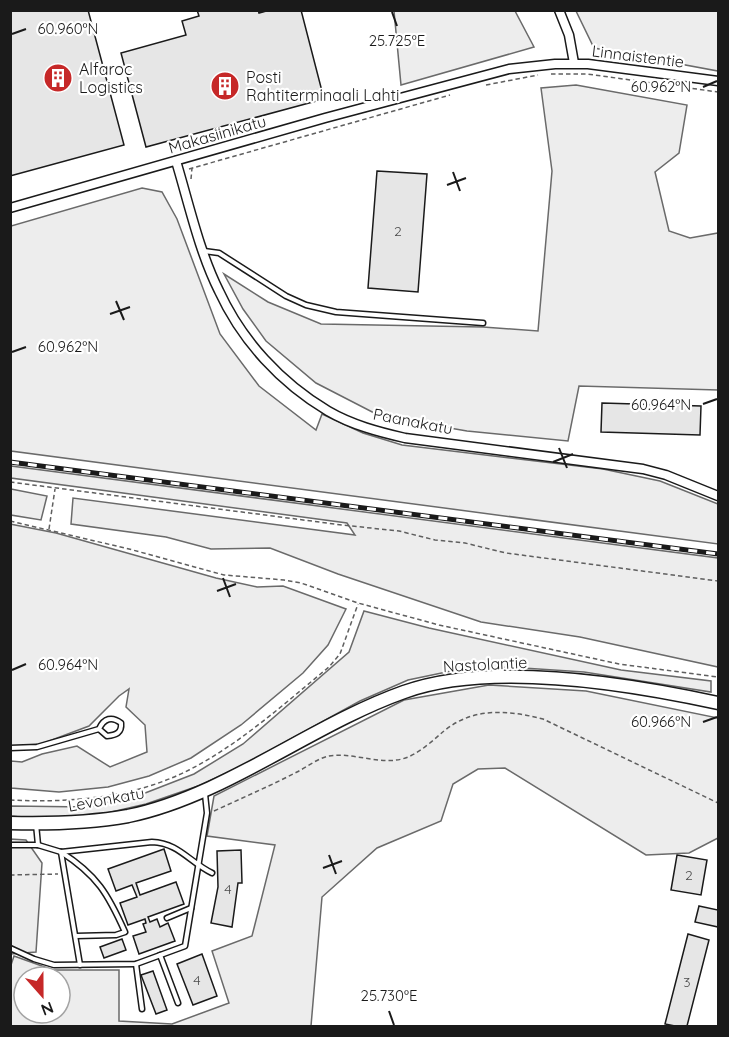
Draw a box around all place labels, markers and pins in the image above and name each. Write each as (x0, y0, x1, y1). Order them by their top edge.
place label: Alfaroc Logistics (79, 59, 143, 97)
building icon: Alfaroc Logistics (42, 62, 74, 94)
place label: Posti Rahtiterminaali Lahti (246, 67, 399, 105)
building icon: Posti Rahtiterminaali Lahti (209, 70, 241, 102)

